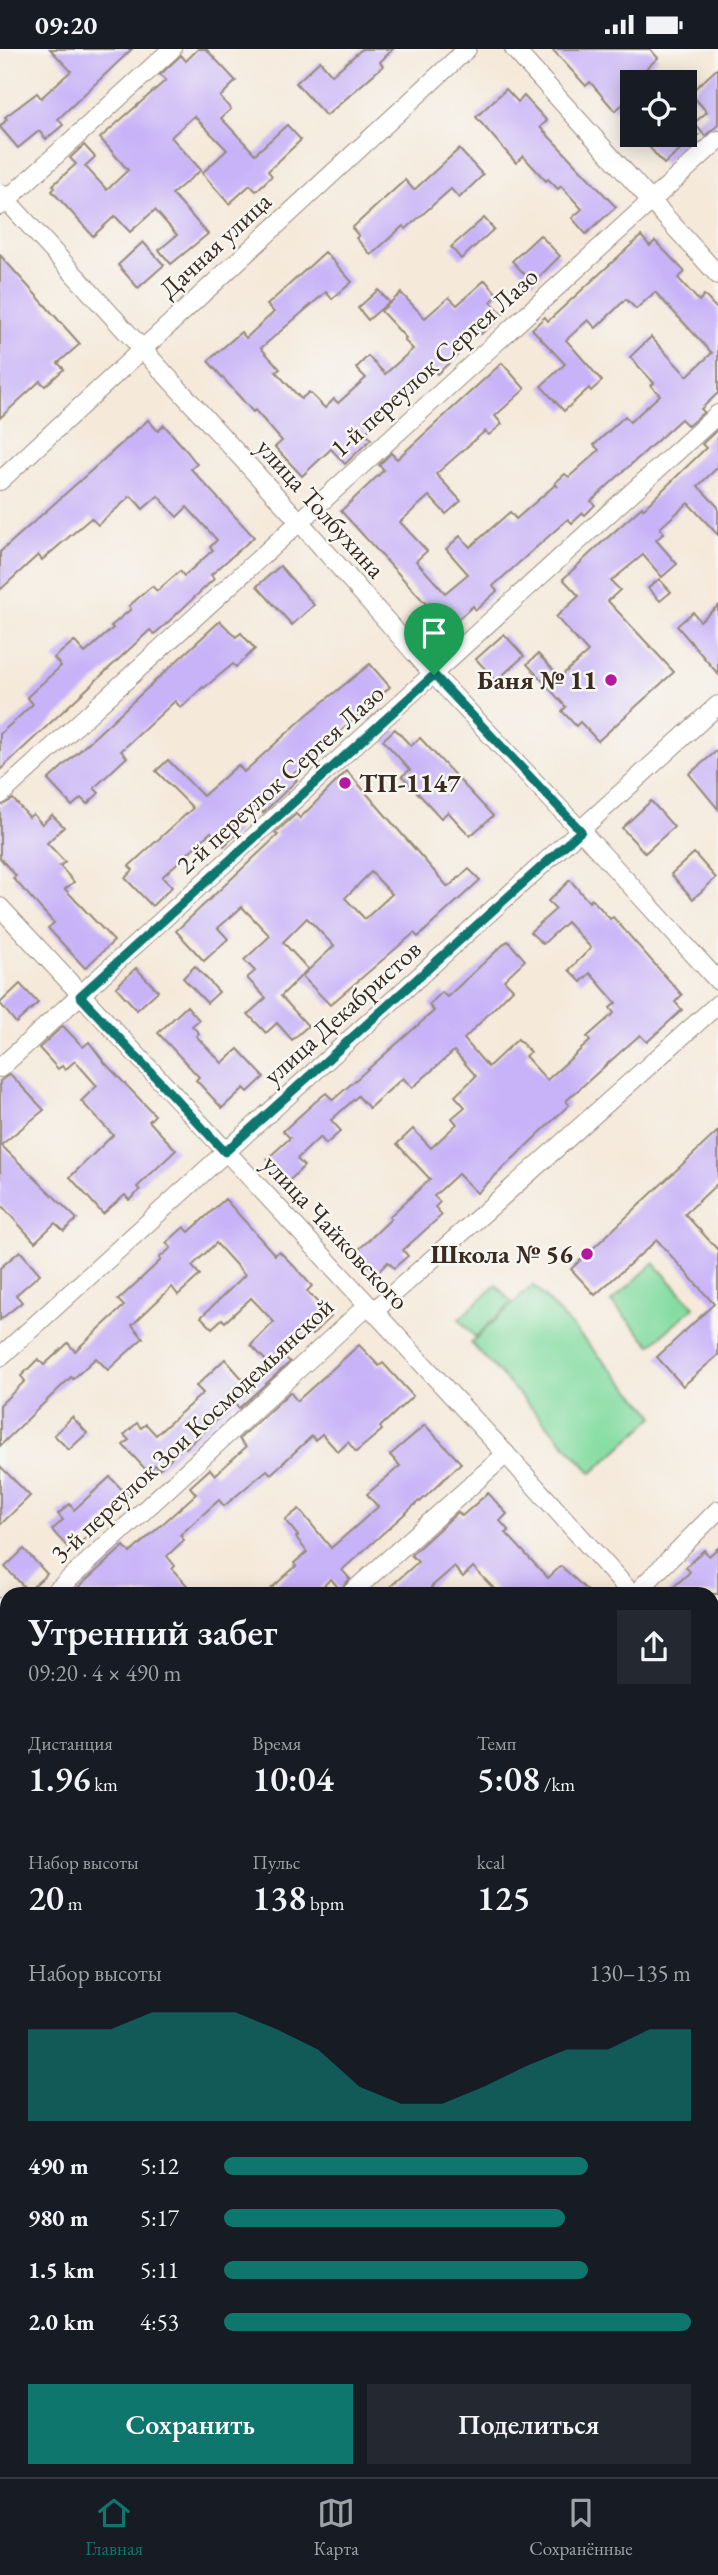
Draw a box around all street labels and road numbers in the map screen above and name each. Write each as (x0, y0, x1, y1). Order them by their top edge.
street label: Дачная улица (152, 184, 279, 306)
street label: 1-й переулок Сергея Лазо (323, 259, 545, 465)
street label: улица Толбухина (249, 431, 393, 586)
street label: 2-й переулок Сергея Лазо (169, 676, 391, 882)
street label: улица Декабристов (256, 932, 428, 1092)
street label: улица Чайковского (255, 1147, 417, 1317)
street label: 3-й переулок Зои Космодемьянской (43, 1289, 341, 1570)

